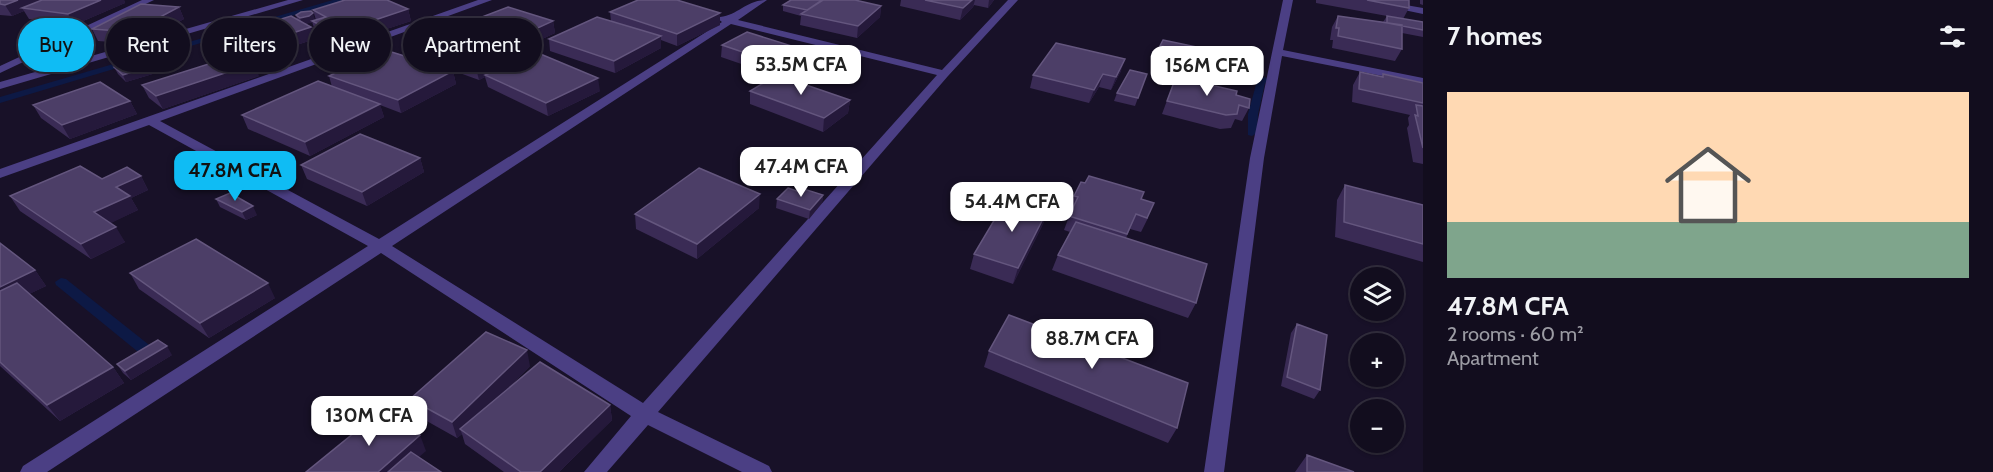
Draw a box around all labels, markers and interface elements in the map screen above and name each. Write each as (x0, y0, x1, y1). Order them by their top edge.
chip: Buy (18, 18, 94, 72)
chip: Rent (106, 18, 190, 72)
chip: Filters (202, 18, 297, 72)
chip: New (309, 18, 391, 72)
chip: Apartment (403, 18, 542, 72)
text: 7 homes (1447, 20, 1542, 52)
icon: filters (1936, 20, 1969, 53)
pin: 53.5M CFA (732, 45, 870, 96)
pin: 156M CFA (1145, 46, 1269, 97)
text: 53.5M CFA (755, 52, 847, 76)
text: 156M CFA (1165, 53, 1249, 77)
icon: home (1654, 131, 1762, 239)
pin: 47.4M CFA (732, 147, 870, 198)
pin: 47.8M CFA (166, 151, 304, 202)
text: 47.4M CFA (754, 154, 848, 178)
text: 47.8M CFA (188, 158, 282, 182)
pin: 54.4M CFA (943, 182, 1081, 233)
text: 54.4M CFA (964, 189, 1060, 213)
map controls (1350, 267, 1404, 453)
button: layers (1350, 267, 1404, 321)
text: 47.8M CFA (1447, 290, 1569, 322)
pin: 88.7M CFA (1023, 319, 1161, 370)
text: 2 rooms · 60 m² (1447, 322, 1584, 346)
text: 88.7M CFA (1045, 326, 1139, 350)
button: + (1350, 333, 1404, 387)
text: Apartment (1447, 346, 1539, 370)
pin: 130M CFA (307, 396, 431, 447)
button: − (1350, 399, 1404, 453)
text: 130M CFA (325, 403, 413, 427)

